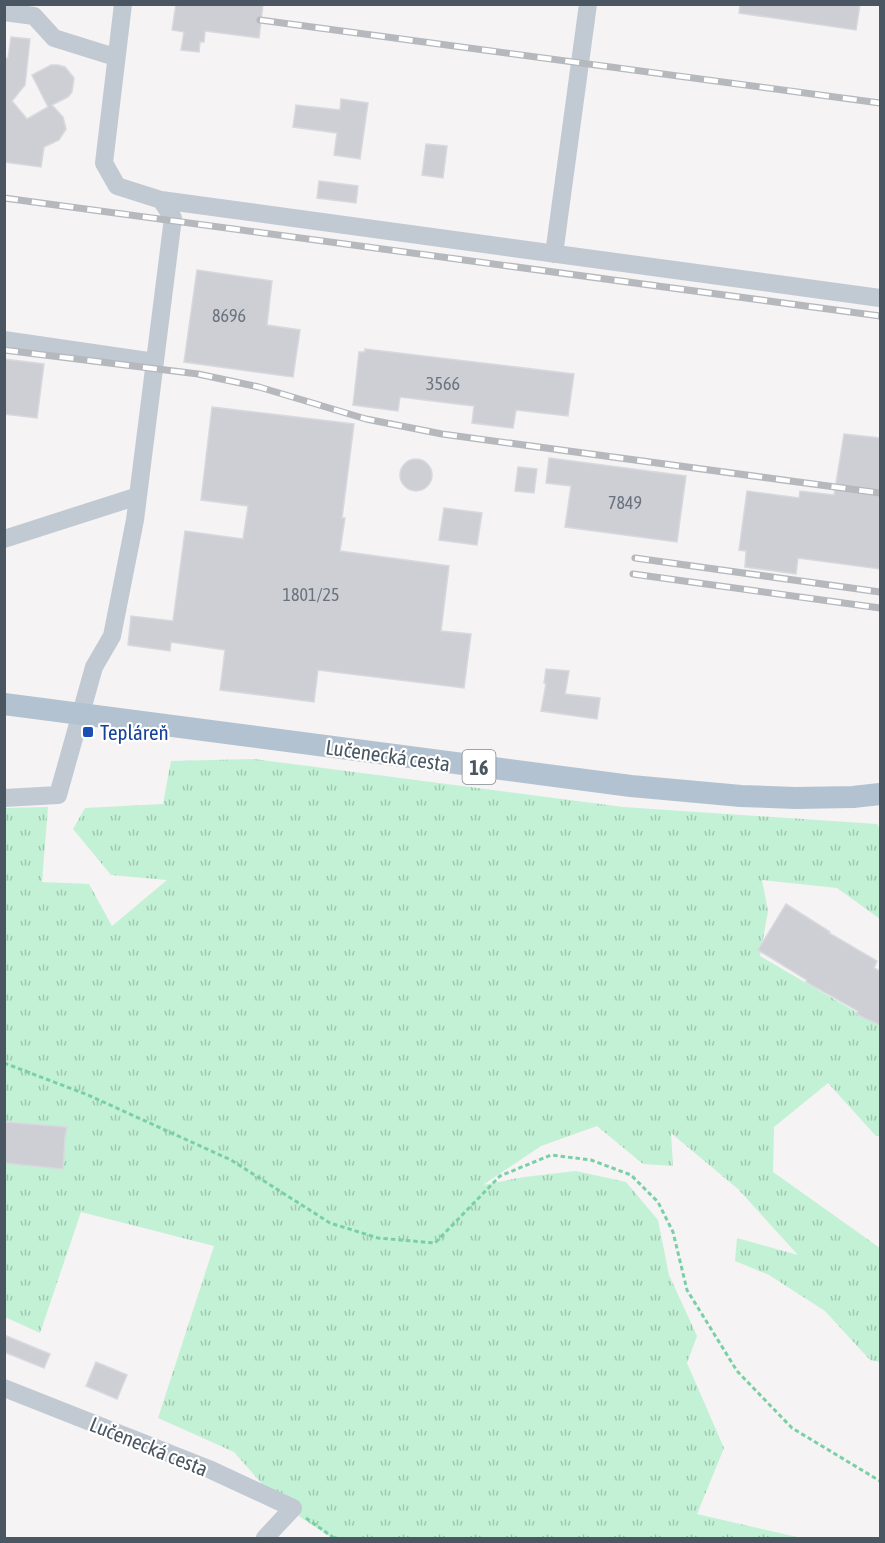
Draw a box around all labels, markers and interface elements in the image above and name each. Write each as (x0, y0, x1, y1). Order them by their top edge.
house number: 8696 (212, 305, 246, 326)
house number: 3566 (426, 373, 460, 394)
house number: 7849 (608, 492, 642, 513)
house number: 1801/25 (283, 584, 339, 605)
place label: Tepláreň (100, 720, 169, 744)
marker: Tepláreň (81, 725, 95, 739)
street label: Lučenecká cesta (324, 734, 452, 776)
road number: 16 (462, 750, 496, 784)
street label: Lučenecká cesta (86, 1411, 212, 1481)

